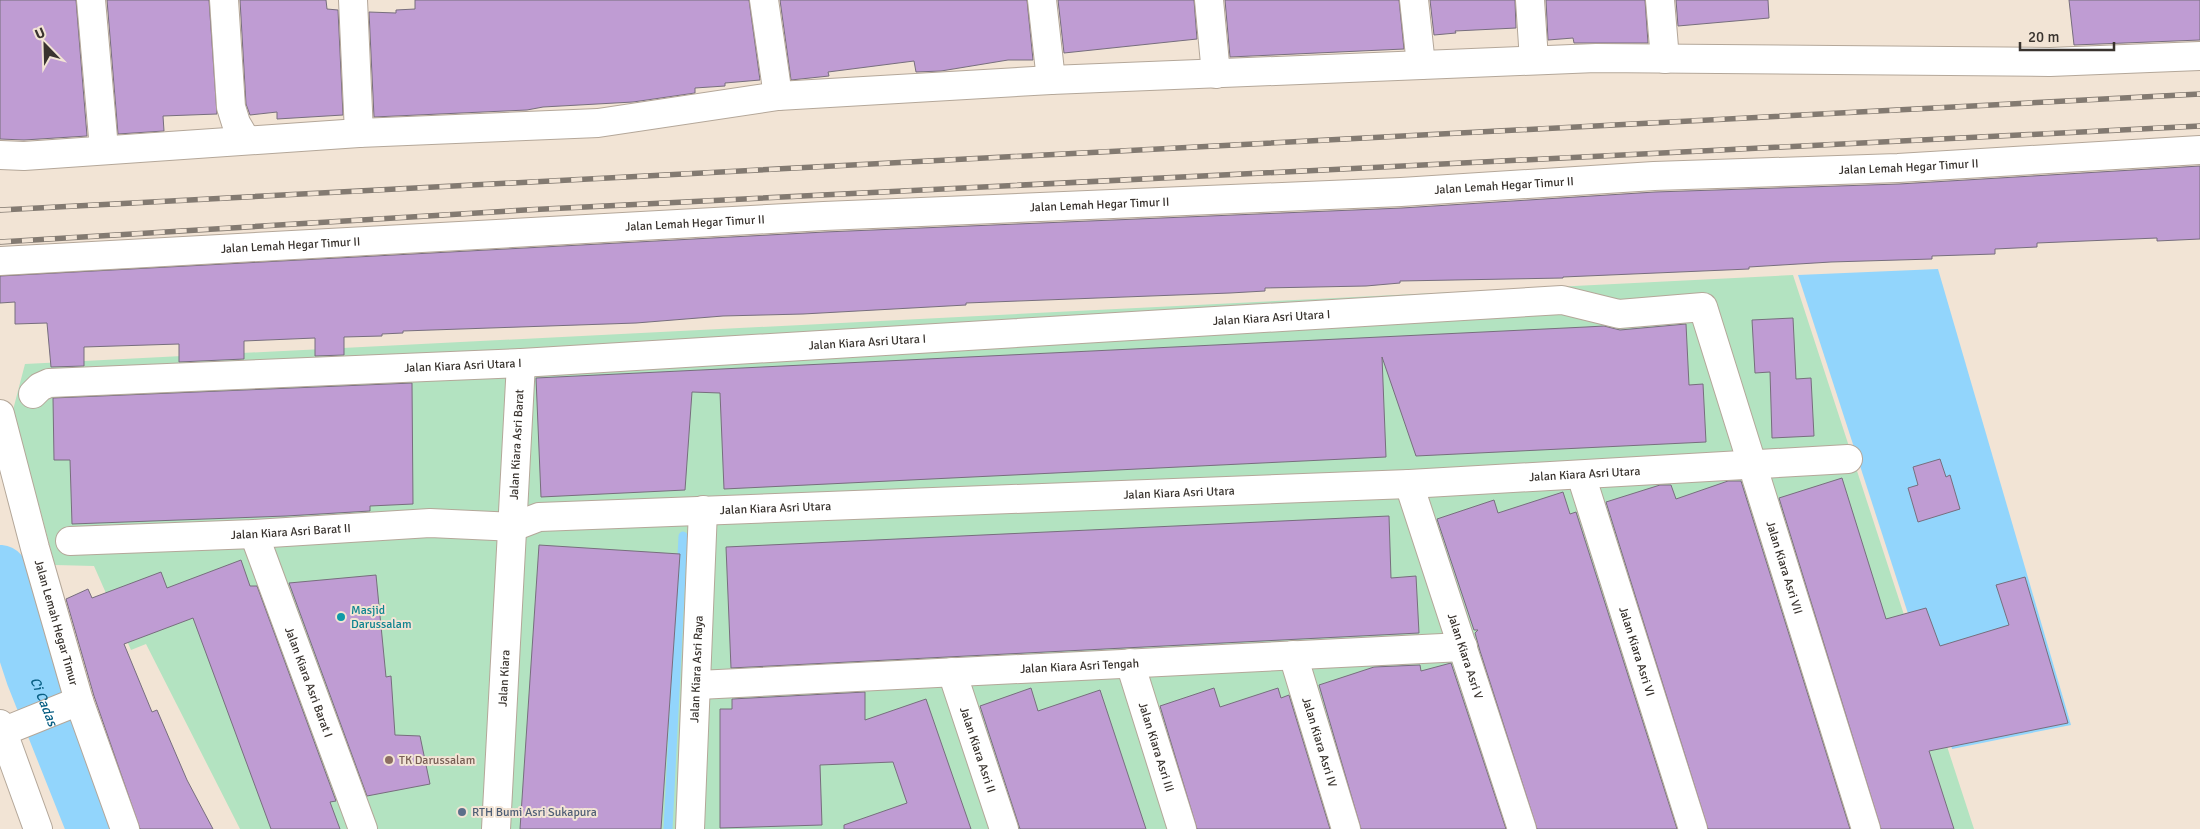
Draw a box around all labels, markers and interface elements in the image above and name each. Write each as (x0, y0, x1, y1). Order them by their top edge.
north arrow (20, 20, 70, 70)
scale bar (2020, 20, 2114, 52)
text: U (32, 24, 48, 43)
text: 20 m (2028, 28, 2059, 46)
street label: Jalan Lemah Hegar Timur II (1838, 156, 1979, 178)
street label: Jalan Lemah Hegar Timur II (1434, 174, 1574, 198)
street label: Jalan Lemah Hegar Timur II (1029, 195, 1170, 215)
street label: Jalan Lemah Hegar Timur II (625, 212, 765, 235)
street label: Jalan Lemah Hegar Timur II (220, 234, 361, 257)
street label: Jalan Kiara Asri Utara I (1212, 307, 1331, 329)
street label: Jalan Kiara Asri Utara I (808, 332, 926, 354)
street label: Jalan Kiara Asri Utara I (404, 356, 522, 376)
street label: Jalan Kiara Asri Barat (507, 389, 528, 500)
street label: Jalan Kiara Asri Utara (1529, 464, 1641, 485)
street label: Jalan Kiara Asri Utara (1123, 484, 1235, 503)
street label: Jalan Kiara Asri Utara (719, 499, 831, 518)
street label: Jalan Kiara Asri VII (1762, 519, 1805, 616)
street label: Jalan Kiara Asri Barat II (230, 521, 351, 543)
street label: Jalan Lemah Hegar Timur (31, 558, 81, 688)
place label: Masjid Darussalam (351, 603, 412, 632)
street label: Jalan Kiara Asri VI (1615, 605, 1658, 698)
marker: Masjid Darussalam (335, 611, 347, 623)
street label: Jalan Kiara Asri V (1444, 611, 1486, 701)
street label: Jalan Kiara Asri Raya (687, 615, 707, 723)
street label: Jalan Kiara Asri Barat I (281, 625, 336, 740)
street label: Jalan Kiara (496, 649, 514, 707)
street label: Jalan Kiara Asri Tengah (1020, 656, 1139, 677)
water label: Ci Cadas (26, 675, 62, 731)
street label: Jalan Kiara Asri IV (1298, 695, 1340, 789)
street label: Jalan Kiara Asri III (1135, 700, 1177, 794)
street label: Jalan Kiara Asri II (956, 705, 999, 795)
place label: TK Darussalam (399, 753, 475, 768)
marker: TK Darussalam (383, 754, 395, 766)
place label: RTH Bumi Asri Sukapura (472, 805, 597, 820)
marker: RTH Bumi Asri Sukapura (456, 806, 468, 818)

